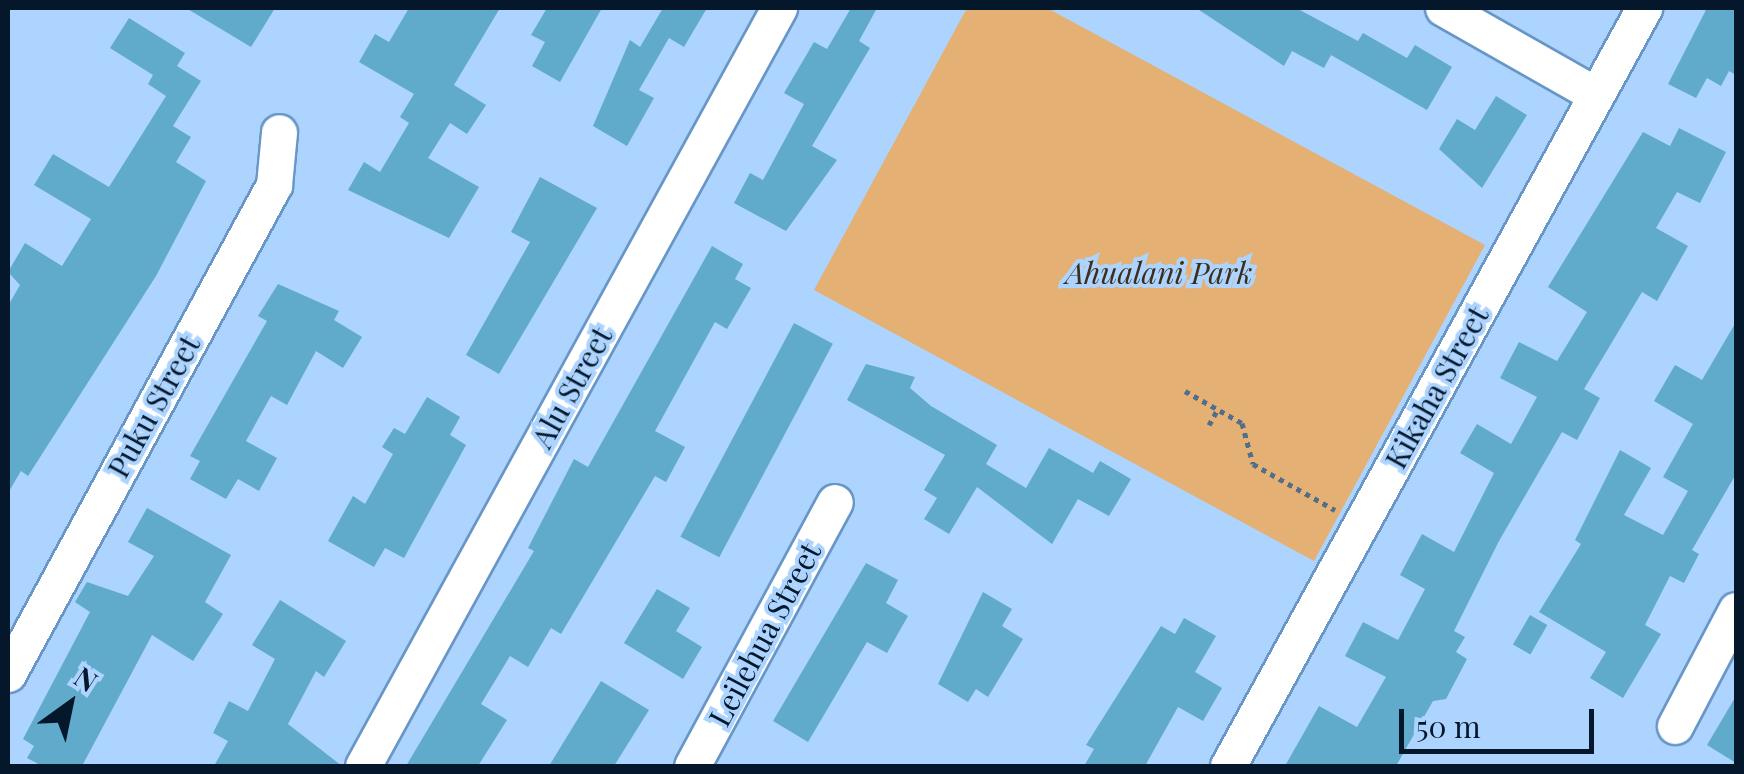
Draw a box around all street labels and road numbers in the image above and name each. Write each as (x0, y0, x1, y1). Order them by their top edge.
street label: Kikaha Street (1377, 299, 1495, 475)
street label: Alu Street (523, 320, 619, 454)
street label: Puku Street (99, 329, 207, 483)
street label: Leilehua Street (700, 536, 828, 732)

